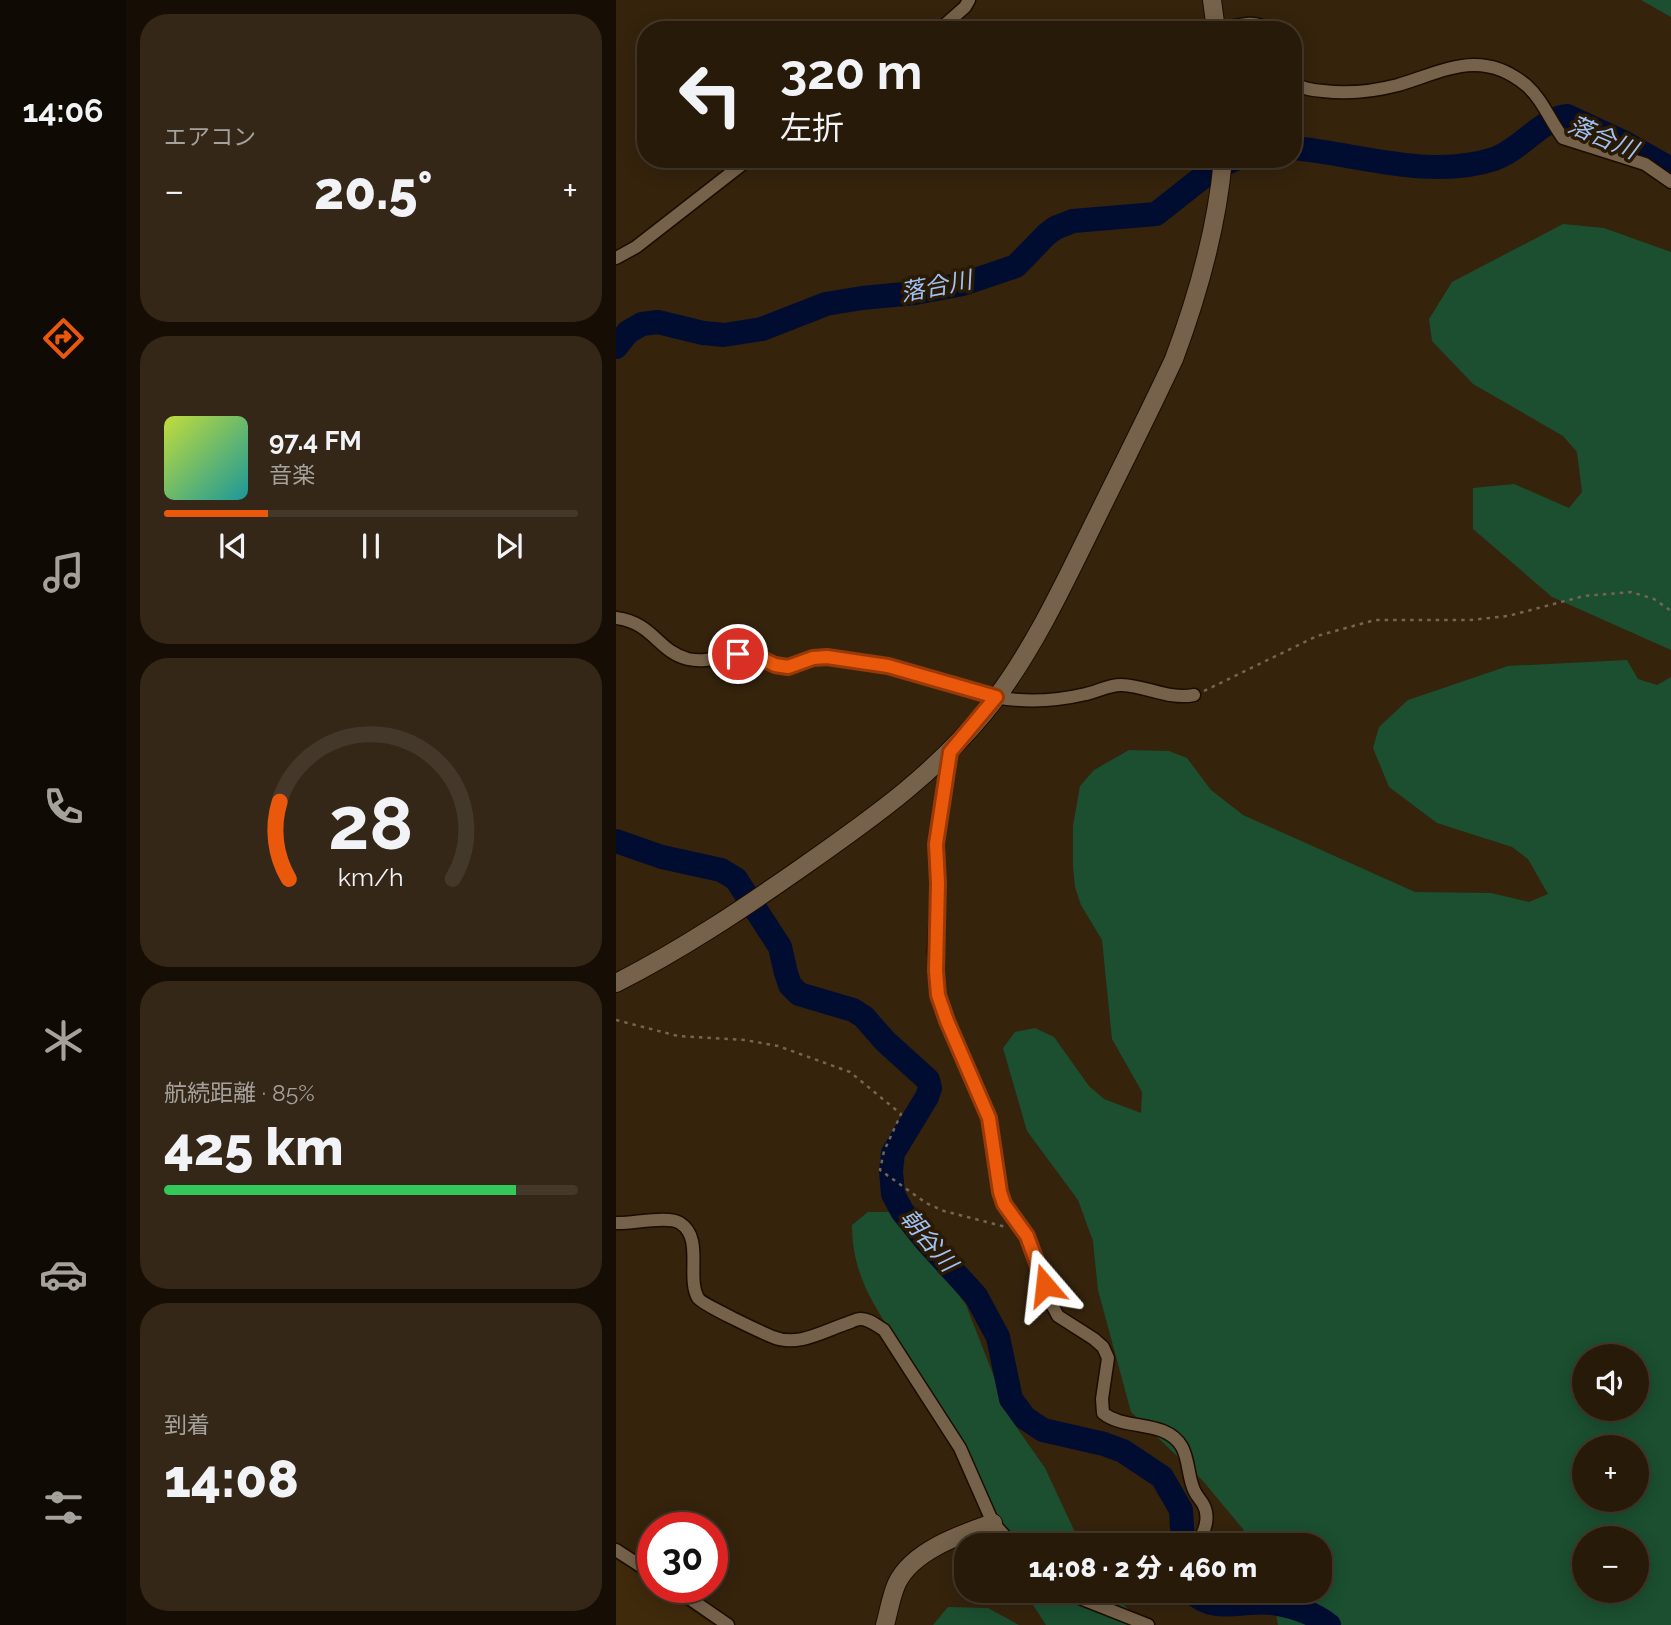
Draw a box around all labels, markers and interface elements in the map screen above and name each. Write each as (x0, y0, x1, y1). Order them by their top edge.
text: 320 m (780, 43, 922, 100)
icon: left (665, 49, 756, 140)
text: 14:06 (22, 92, 104, 129)
text: 左折 (780, 109, 844, 146)
water label: 落合川 (1564, 110, 1645, 166)
text: エアコン (164, 123, 256, 150)
text: 20.5° (314, 160, 433, 221)
text: − (164, 168, 184, 213)
text: + (562, 168, 578, 213)
water label: 落合川 (898, 264, 977, 307)
icon: directions (39, 314, 88, 363)
text: 97.4 FM (269, 426, 362, 456)
text: 音楽 (269, 461, 315, 488)
icon: previous (214, 527, 252, 565)
icon: pause (352, 527, 390, 565)
icon: next (490, 527, 528, 565)
icon: music (39, 548, 88, 597)
pin (708, 624, 768, 684)
icon: arrive (719, 635, 757, 673)
text: 28 (328, 781, 414, 866)
icon: phone (39, 782, 88, 831)
text: km/h (338, 861, 404, 891)
icon: climate (39, 1016, 88, 1065)
text: 航続距離 · 85% (164, 1079, 315, 1106)
text: 425 km (164, 1116, 344, 1177)
water label: 朝谷川 (895, 1203, 965, 1279)
position arrow (1008, 1248, 1082, 1322)
icon: car (39, 1250, 88, 1299)
map controls (1572, 1344, 1649, 1603)
button: sound (1572, 1344, 1649, 1421)
text: 到着 (164, 1411, 210, 1438)
button: + (1572, 1435, 1649, 1512)
text: 14:08 (164, 1448, 299, 1509)
icon: filters (39, 1483, 88, 1532)
speed limit sign: 30 (637, 1512, 728, 1603)
button: − (1572, 1526, 1649, 1603)
text: 14:08 · 2 分 · 460 m (1029, 1553, 1257, 1583)

